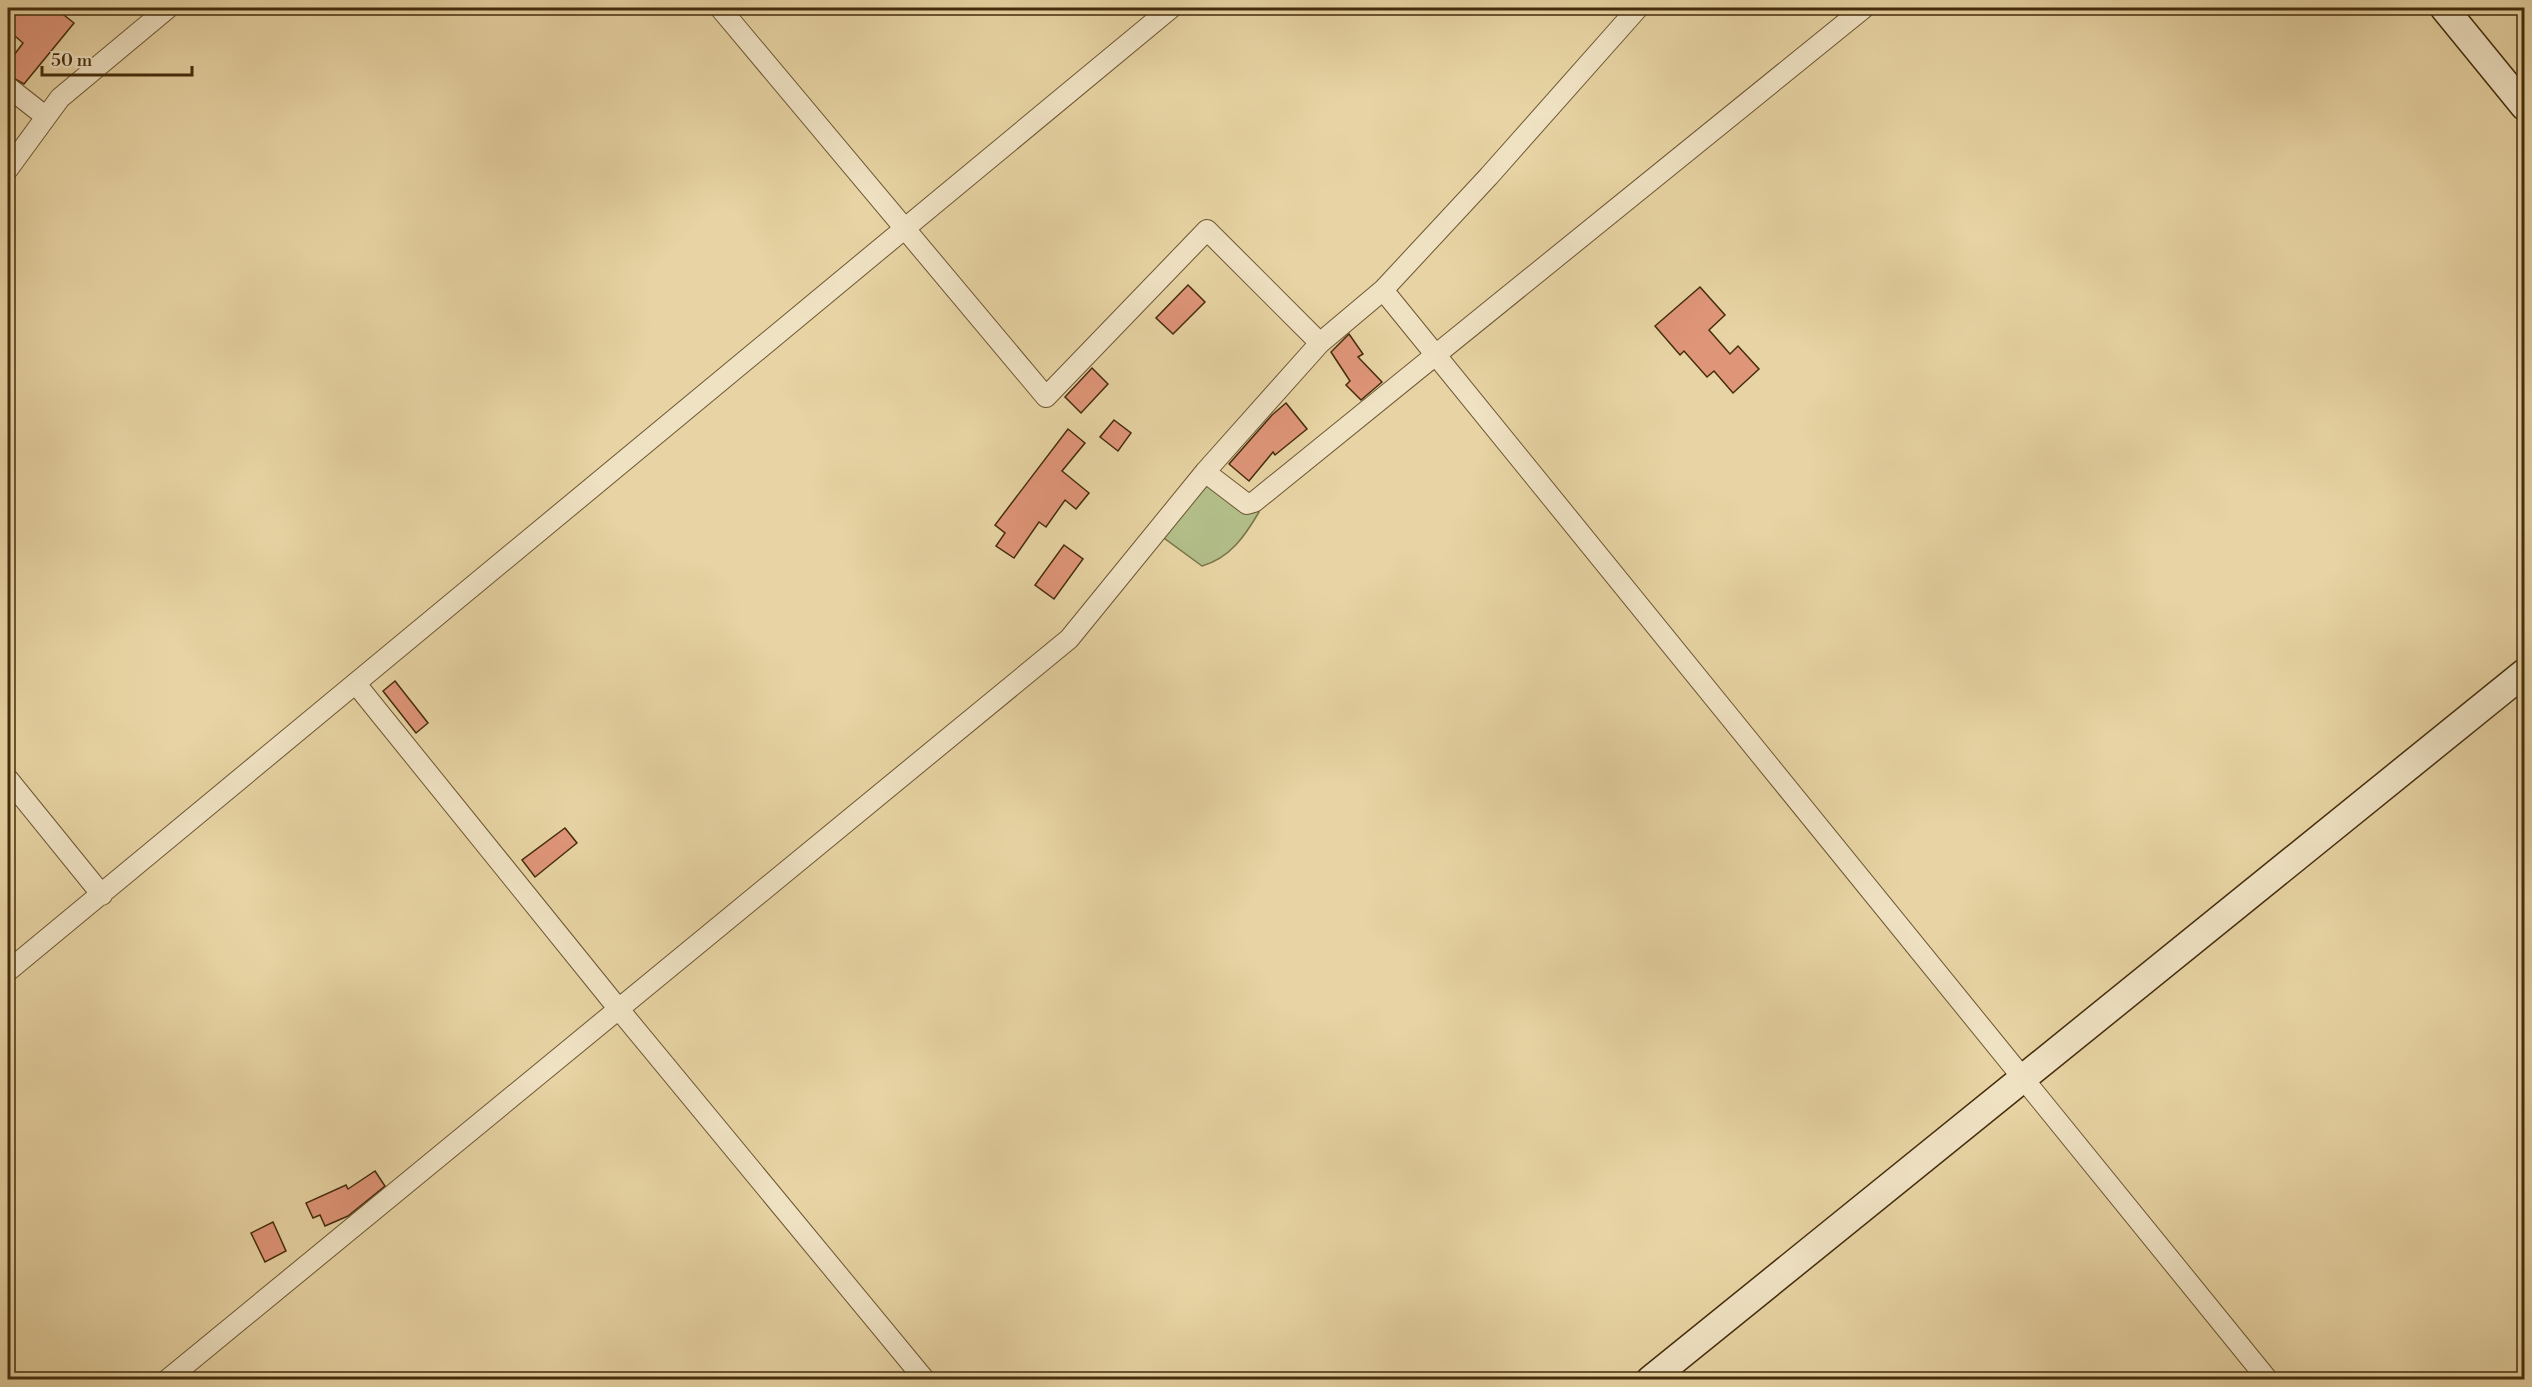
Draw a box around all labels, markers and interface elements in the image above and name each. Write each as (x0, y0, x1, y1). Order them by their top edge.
scale bar (42, 39, 192, 77)
text: 50 m (51, 49, 93, 72)

